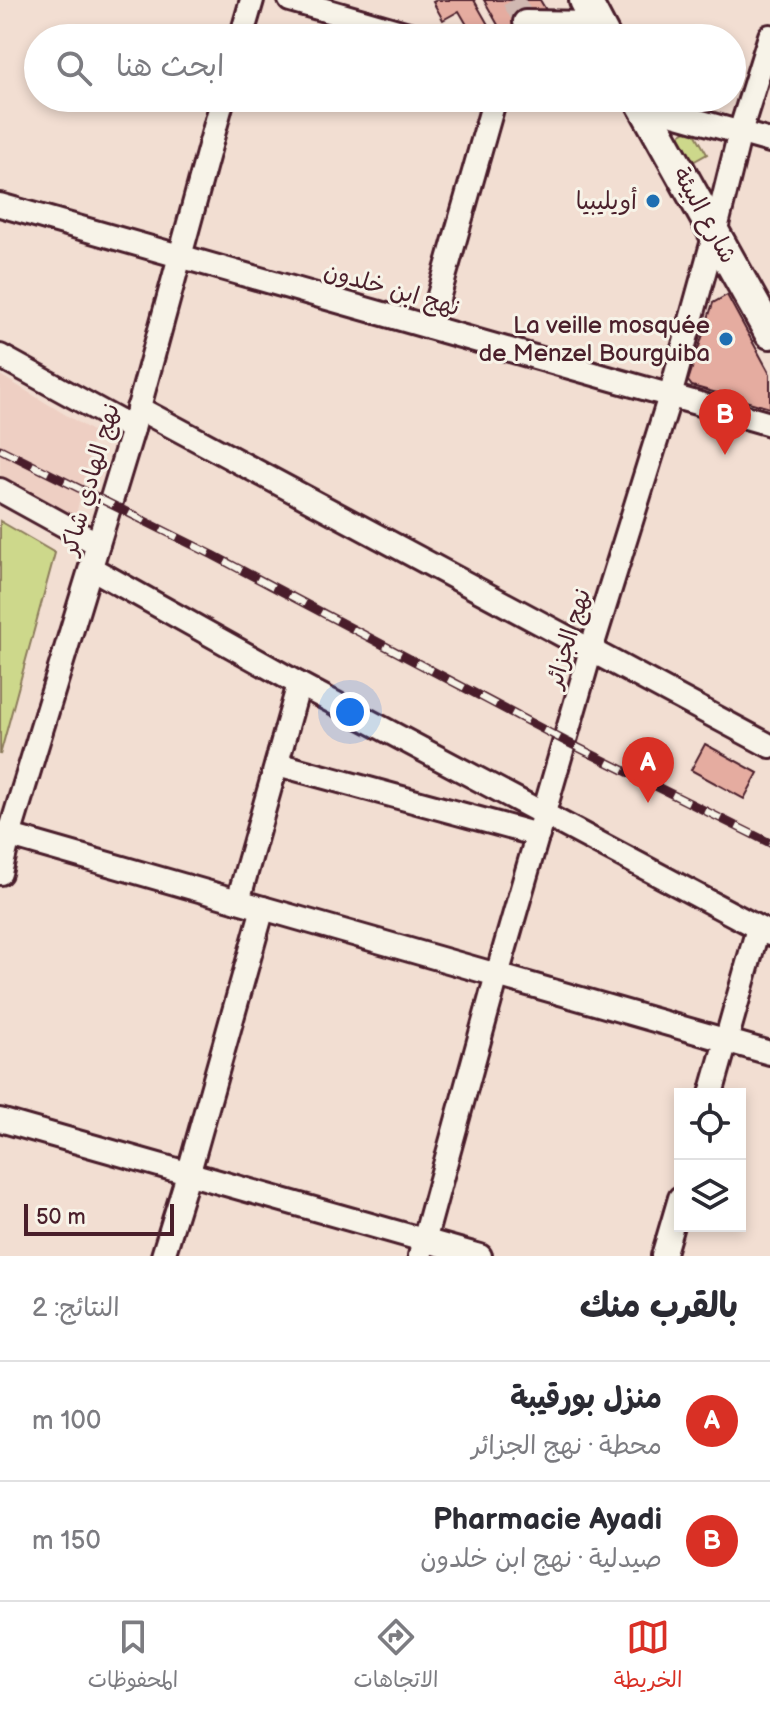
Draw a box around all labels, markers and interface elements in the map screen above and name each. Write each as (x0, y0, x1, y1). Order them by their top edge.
search box (24, 24, 746, 112)
icon: search (52, 46, 96, 90)
text: ابحث هنا (116, 49, 224, 85)
street label: شارع البيئة (665, 162, 743, 269)
place label: أويليبيا (576, 186, 637, 216)
marker: أويليبيا (644, 192, 662, 210)
street label: نهج ابن خلدون (320, 256, 463, 324)
place label: La veille mosquée de Menzel Bourguiba (479, 311, 710, 368)
marker: La veille mosquée de Menzel Bourguiba (717, 330, 735, 348)
pin: B (699, 389, 751, 455)
street label: نهج الهادي شاكر (54, 400, 128, 561)
street label: نهج الجزائر (539, 585, 598, 693)
your location (330, 692, 370, 732)
pin: A (622, 737, 674, 803)
map controls (674, 1088, 746, 1232)
button: locate (674, 1088, 746, 1160)
button: layers (674, 1160, 746, 1232)
scale bar (24, 1200, 174, 1236)
text: 50 m (36, 1204, 86, 1231)
text: بالقرب منك (580, 1286, 738, 1327)
text: النتائج: 2 (32, 1293, 120, 1324)
text: منزل بورقيبة (510, 1381, 662, 1417)
text: 100 m (32, 1406, 101, 1437)
text: A (704, 1406, 720, 1437)
text: محطة · نهج الجزائر (471, 1431, 662, 1462)
text: Pharmacie Ayadi (433, 1502, 662, 1538)
text: 150 m (32, 1526, 101, 1557)
text: B (703, 1526, 721, 1557)
text: صيدلية · نهج ابن خلدون (420, 1544, 662, 1575)
tab: المحفوظات (88, 1615, 178, 1699)
tab: الاتجاهات (354, 1615, 438, 1699)
tab: الخريطة (614, 1615, 682, 1699)

